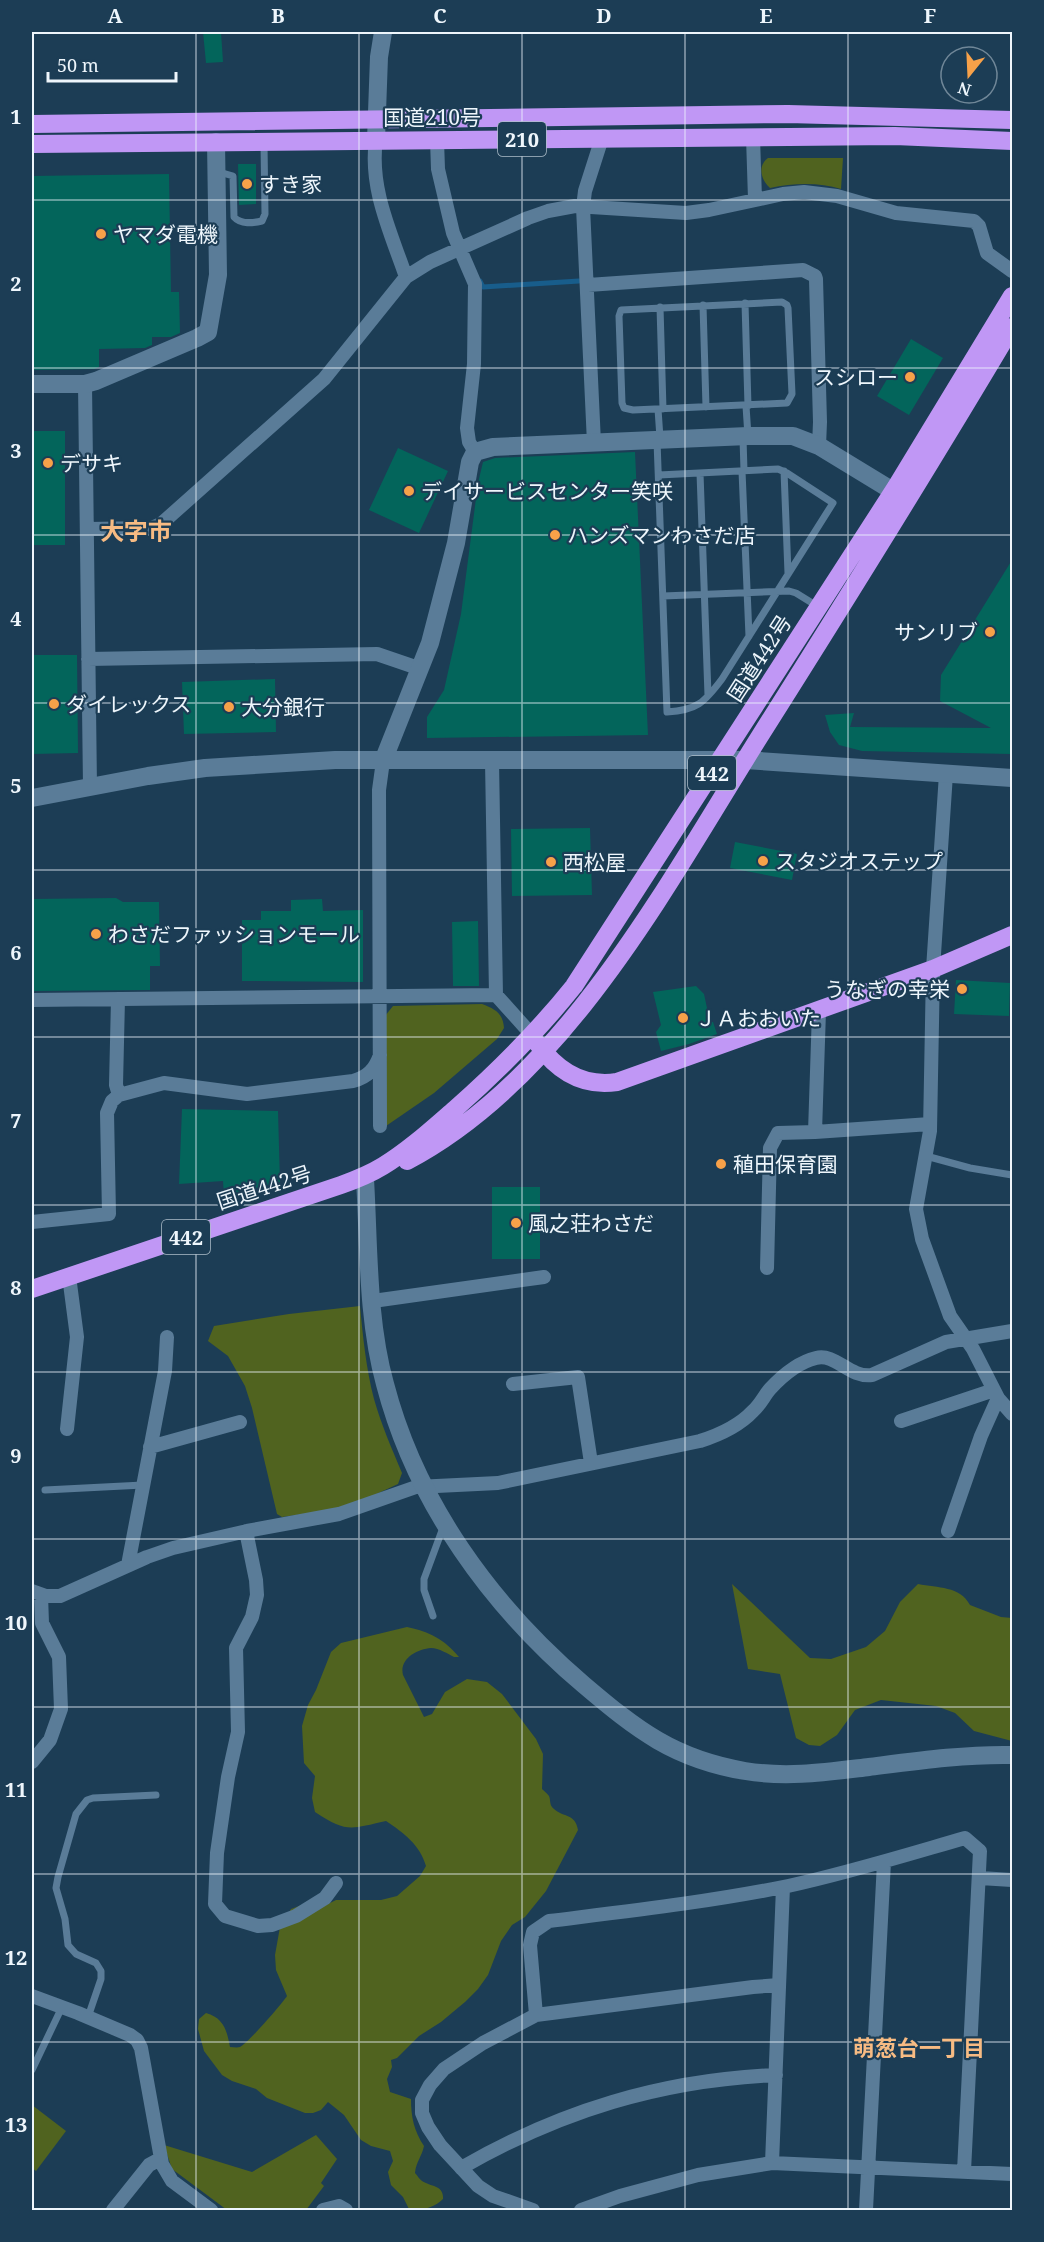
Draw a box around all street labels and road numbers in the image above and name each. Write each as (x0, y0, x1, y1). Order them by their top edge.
street label: 国道210号 (383, 103, 481, 131)
road number: 210 (498, 122, 546, 156)
street label: 国道442号 (721, 609, 797, 707)
road number: 442 (688, 756, 736, 790)
street label: 国道442号 (213, 1159, 315, 1215)
road number: 442 (162, 1220, 210, 1254)

